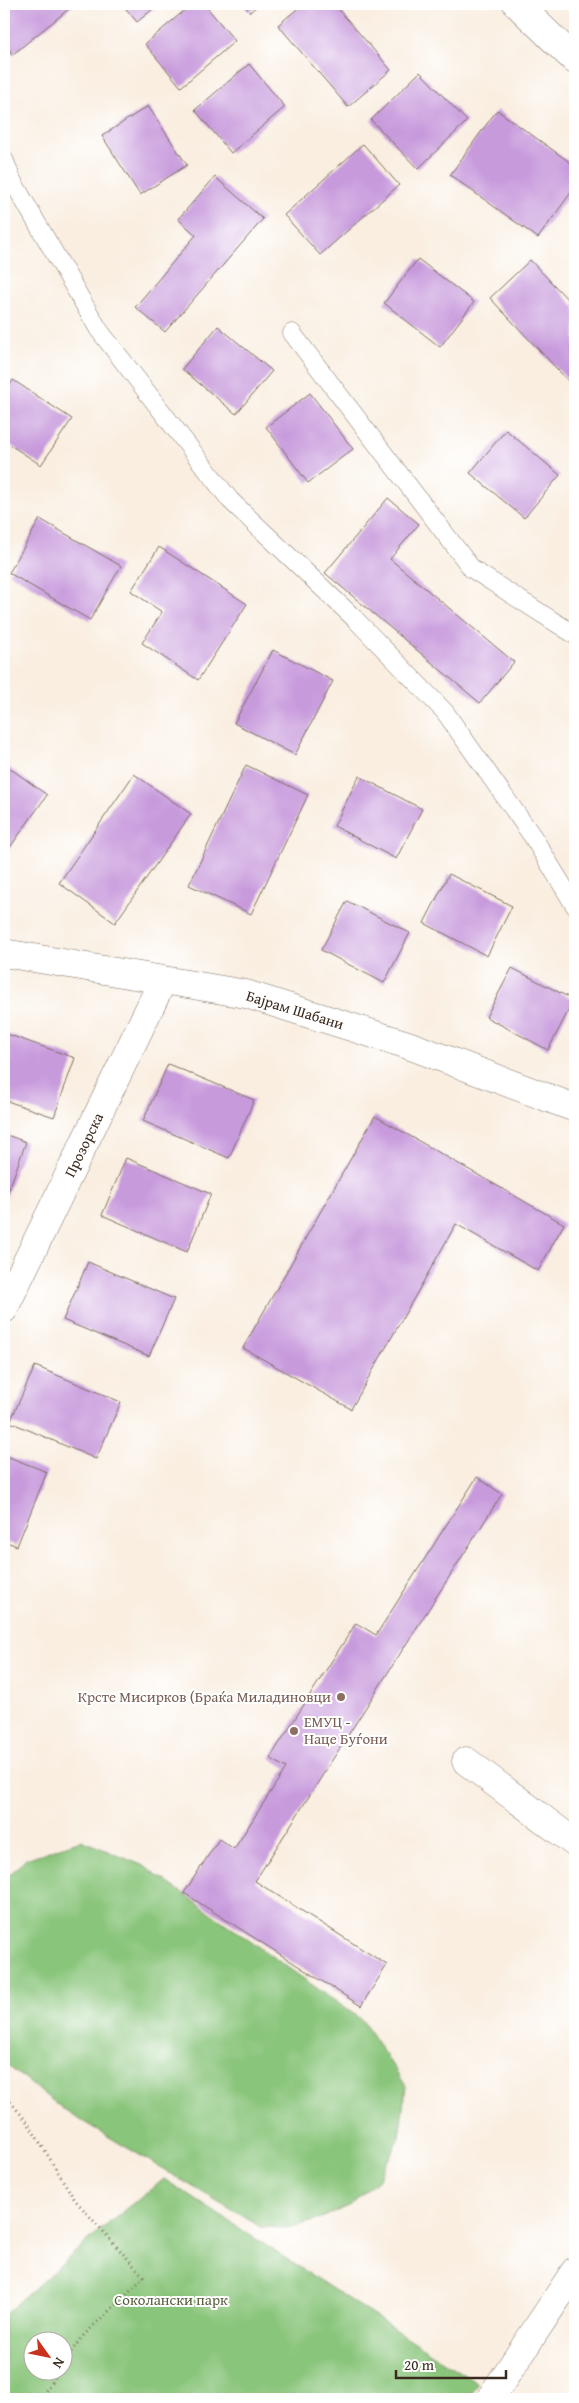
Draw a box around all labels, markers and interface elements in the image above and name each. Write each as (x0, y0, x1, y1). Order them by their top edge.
street label: Бајрам Шабани (244, 985, 347, 1034)
street label: Прозорска (59, 1108, 109, 1181)
place label: Крсте Мисирков (Браќа Миладиновци (78, 1686, 331, 1707)
marker: Крсте Мисирков (Браќа Миладиновци (335, 1691, 347, 1703)
place label: ЕМУЦ - Наце Буѓони (304, 1711, 388, 1749)
marker: ЕМУЦ - Наце Буѓони (288, 1725, 300, 1737)
park label: Соколански парк (114, 2289, 228, 2310)
north arrow (22, 2330, 72, 2380)
scale bar (396, 2348, 506, 2380)
text: N (48, 2354, 70, 2373)
text: 20 m (404, 2354, 435, 2375)

